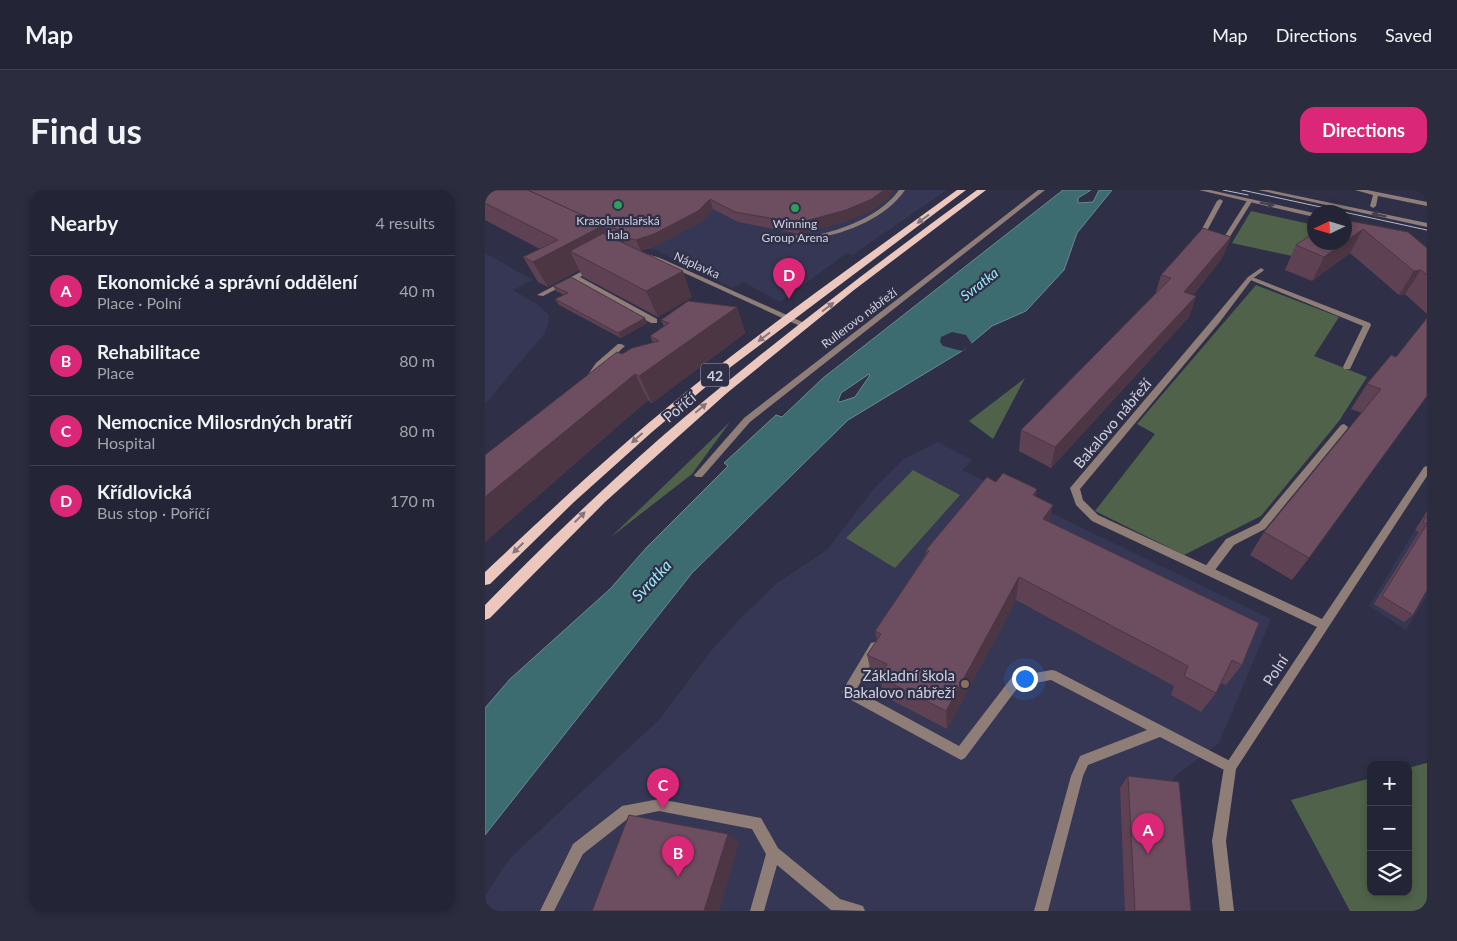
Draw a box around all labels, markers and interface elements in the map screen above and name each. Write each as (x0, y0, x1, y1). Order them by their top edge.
text: Map (25, 20, 73, 49)
text: Map (1212, 24, 1248, 46)
text: Directions (1276, 24, 1357, 46)
text: Saved (1385, 24, 1432, 46)
button: Directions (1300, 107, 1427, 153)
text: Find us (30, 109, 142, 151)
marker: Krasobruslařská hala (612, 199, 624, 211)
one-way arrow (1259, 200, 1274, 208)
marker: Winning Group Arena (789, 202, 801, 214)
north arrow (1307, 205, 1352, 250)
text: Nearby (50, 210, 118, 235)
one-way arrow (1372, 211, 1387, 219)
text: 4 results (375, 213, 435, 232)
place label: Krasobruslařská hala (576, 213, 660, 242)
one-way arrow (916, 214, 930, 224)
place label: Winning Group Arena (762, 216, 828, 245)
street label: Náplavka (672, 248, 722, 282)
pin: D (773, 258, 805, 299)
water label: Svratka (957, 264, 1001, 304)
text: Ekonomické a správní oddělení (97, 270, 357, 293)
text: A (60, 281, 72, 300)
text: 40 m (399, 281, 435, 300)
street label: Rullerovo nábřeží (818, 284, 901, 351)
text: Place · Polní (97, 293, 181, 312)
one-way arrow (821, 302, 835, 312)
one-way arrow (757, 332, 771, 342)
text: Rehabilitace (97, 340, 200, 363)
text: B (61, 351, 71, 370)
text: 80 m (399, 351, 435, 370)
text: Place (97, 363, 134, 382)
road number: 42 (701, 364, 729, 386)
street label: Bakalovo nábřeží (1069, 373, 1156, 471)
street label: Poříčí (659, 387, 700, 426)
one-way arrow (695, 403, 707, 414)
text: Nemocnice Milosrdných bratří (97, 410, 352, 433)
text: C (61, 421, 71, 440)
text: 80 m (399, 421, 435, 440)
text: Hospital (97, 433, 155, 452)
one-way arrow (631, 433, 644, 444)
text: Křídlovická (97, 480, 192, 503)
text: D (60, 491, 72, 510)
text: 170 m (390, 491, 435, 510)
text: Bus stop · Poříčí (97, 503, 210, 522)
one-way arrow (574, 511, 586, 523)
one-way arrow (512, 542, 524, 554)
water label: Svratka (627, 555, 675, 605)
street label: Polní (1259, 650, 1292, 689)
place label: Základní škola Bakalovo nábřeží (844, 666, 956, 701)
your location (1012, 666, 1038, 692)
marker: Základní škola Bakalovo nábřeží (959, 678, 971, 690)
map controls (1367, 761, 1412, 896)
button: + (1367, 761, 1412, 806)
pin: C (647, 768, 679, 809)
button: − (1367, 806, 1412, 851)
pin: A (1132, 813, 1164, 854)
pin: B (662, 836, 694, 877)
button: layers (1367, 851, 1412, 896)

